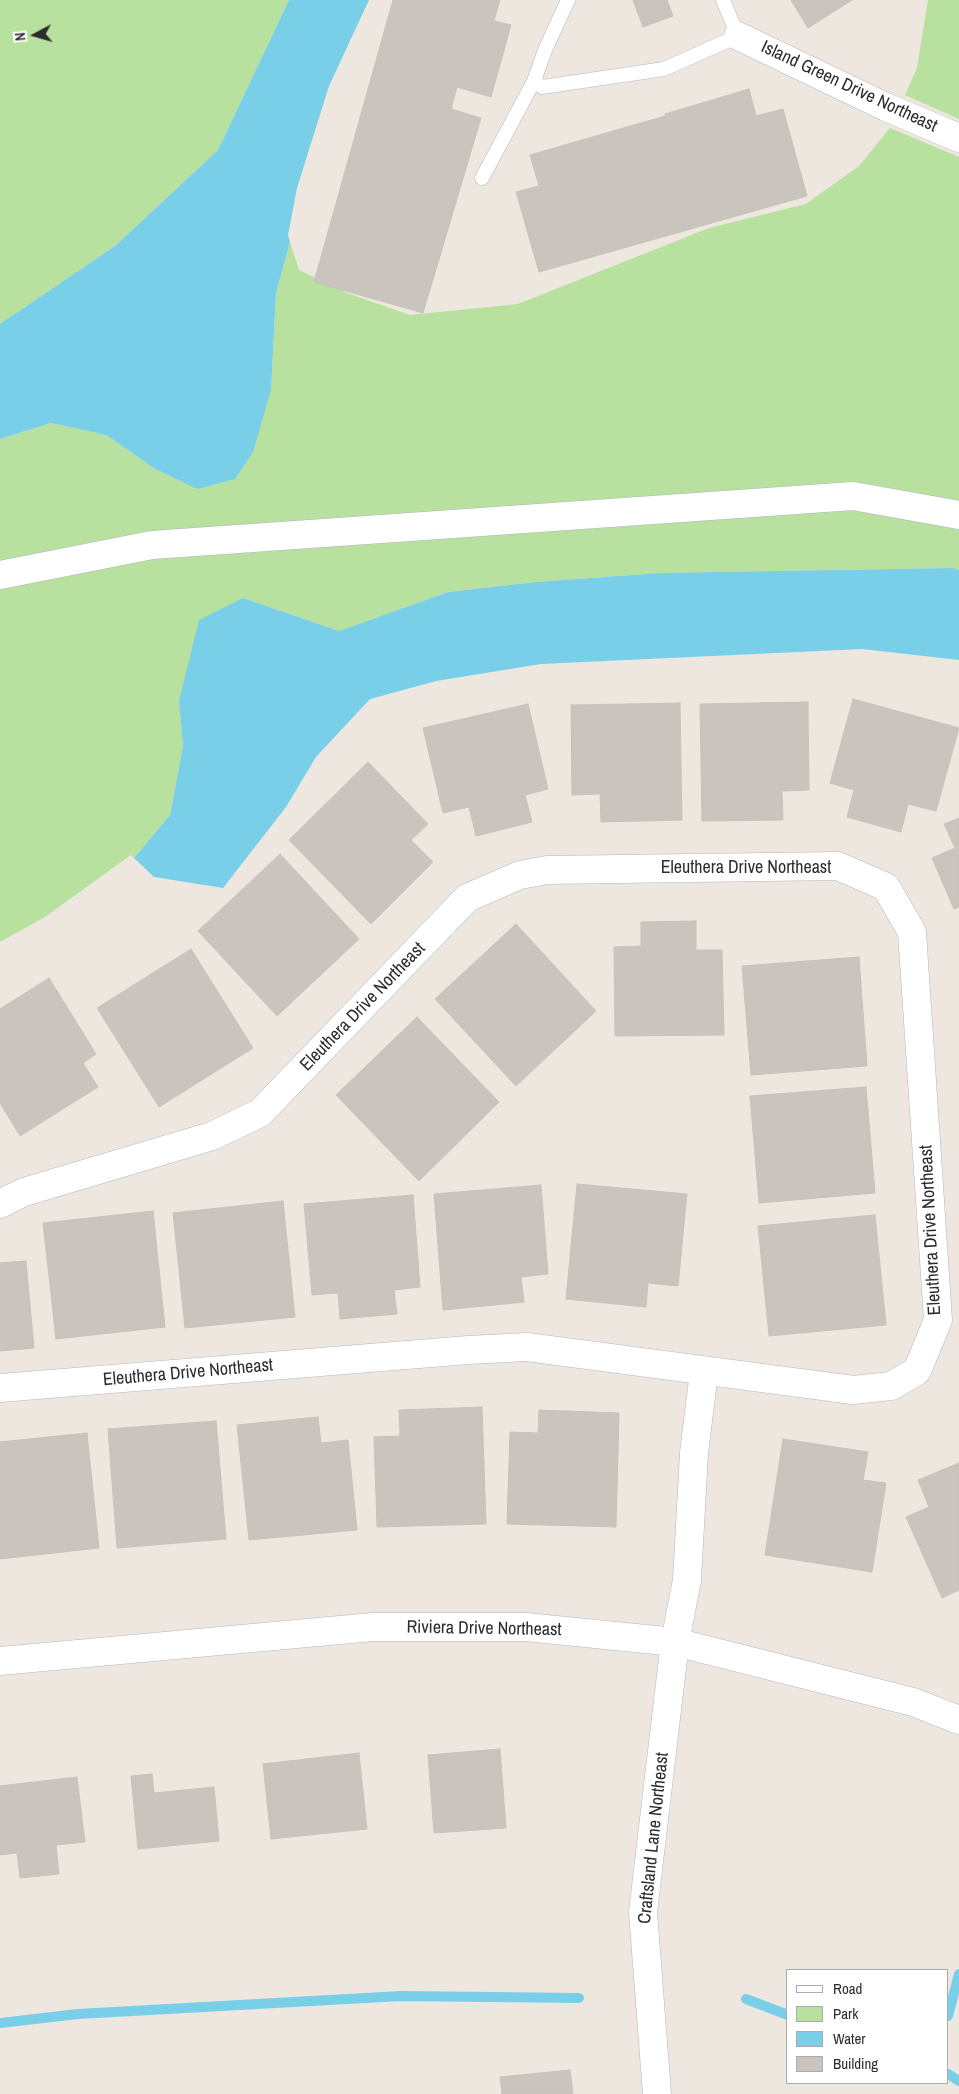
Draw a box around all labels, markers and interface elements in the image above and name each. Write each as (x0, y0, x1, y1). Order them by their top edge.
north arrow (10, 10, 60, 60)
text: N (11, 32, 29, 42)
street label: Island Green Drive Northeast (757, 37, 941, 137)
street label: Eleuthera Drive Northeast (661, 857, 831, 879)
street label: Eleuthera Drive Northeast (296, 938, 430, 1076)
street label: Eleuthera Drive Northeast (916, 1144, 946, 1316)
street label: Eleuthera Drive Northeast (102, 1355, 274, 1391)
street label: Riviera Drive Northeast (406, 1617, 562, 1641)
street label: Craftsland Lane Northeast (634, 1751, 674, 1925)
legend (786, 1969, 949, 2084)
text: Road (833, 1978, 862, 1999)
text: Park (833, 2003, 858, 2024)
text: Water (833, 2028, 865, 2049)
text: Building (833, 2053, 878, 2074)

